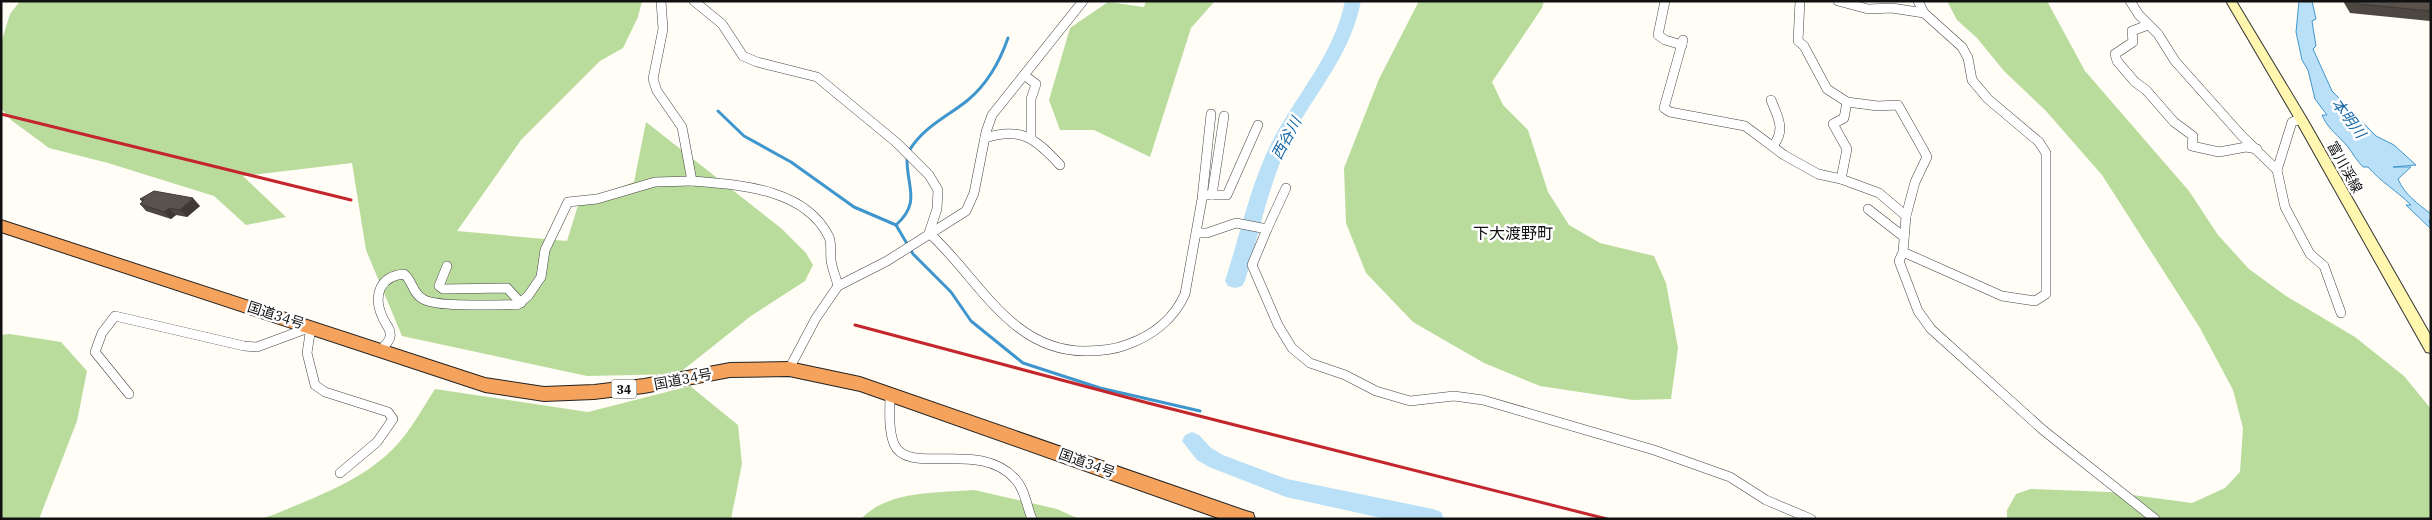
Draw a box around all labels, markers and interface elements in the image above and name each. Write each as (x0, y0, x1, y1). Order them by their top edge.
water label: 本明川 (2328, 94, 2371, 143)
water label: 西谷川 (1267, 112, 1306, 162)
street label: 富川渓線 (2324, 138, 2366, 196)
district label: 下大渡野町 (1473, 223, 1553, 243)
street label: 国道34号 (245, 297, 307, 333)
street label: 国道34号 (652, 365, 714, 393)
road number: 34 (612, 379, 636, 398)
street label: 国道34号 (1056, 444, 1118, 482)

